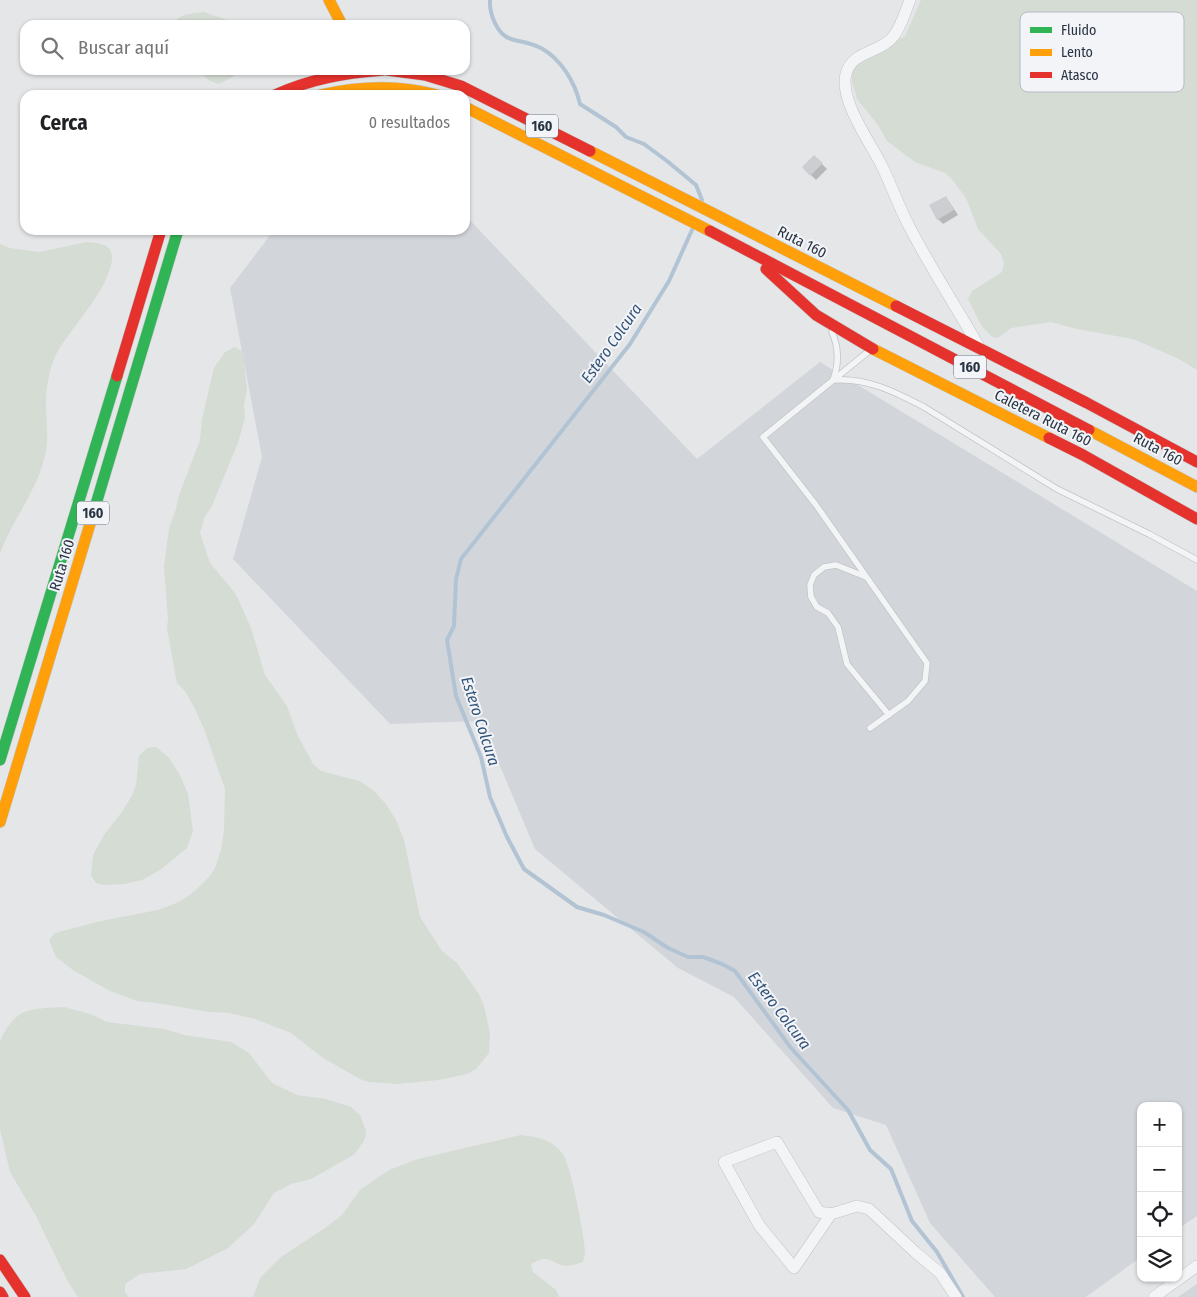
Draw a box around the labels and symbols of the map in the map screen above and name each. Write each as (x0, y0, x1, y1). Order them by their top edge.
legend (1020, 12, 1184, 92)
text: Fluido (1061, 22, 1096, 39)
text: Lento (1061, 44, 1093, 61)
text: Atasco (1061, 67, 1099, 84)
road number: 160 (526, 114, 558, 138)
street label: Ruta 160 (774, 222, 830, 262)
water label: Estero Colcura (577, 300, 646, 387)
road number: 160 (954, 356, 986, 378)
street label: Caletera Ruta 160 (991, 386, 1095, 450)
street label: Ruta 160 (1130, 429, 1186, 469)
road number: 160 (77, 502, 109, 524)
street label: Ruta 160 (46, 537, 78, 593)
water label: Estero Colcura (457, 674, 504, 768)
water label: Estero Colcura (744, 968, 815, 1053)

